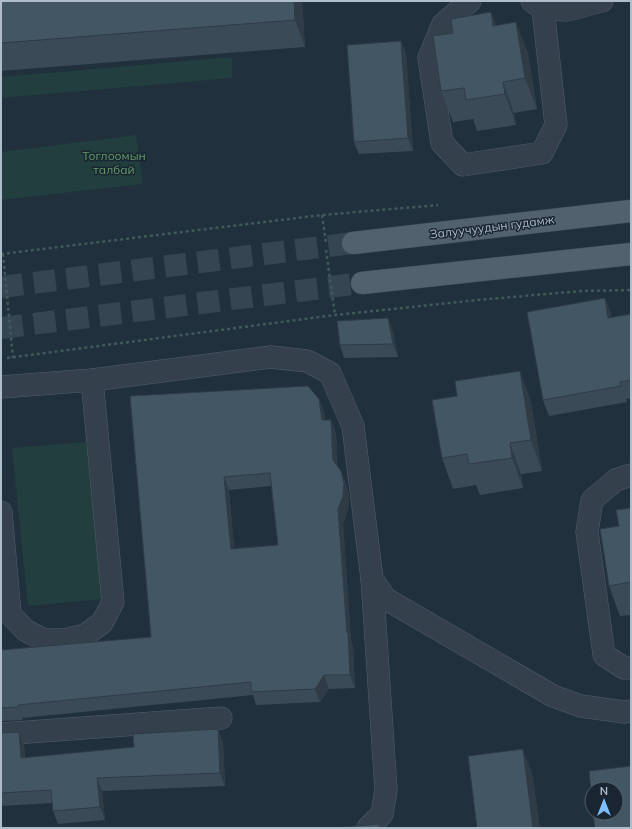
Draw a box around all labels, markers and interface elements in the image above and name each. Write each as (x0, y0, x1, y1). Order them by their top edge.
park label: Тоглоомын талбай (82, 148, 146, 177)
street label: Залуучуудын гудамж (429, 211, 555, 242)
north arrow (584, 781, 624, 821)
text: N (600, 784, 608, 798)

